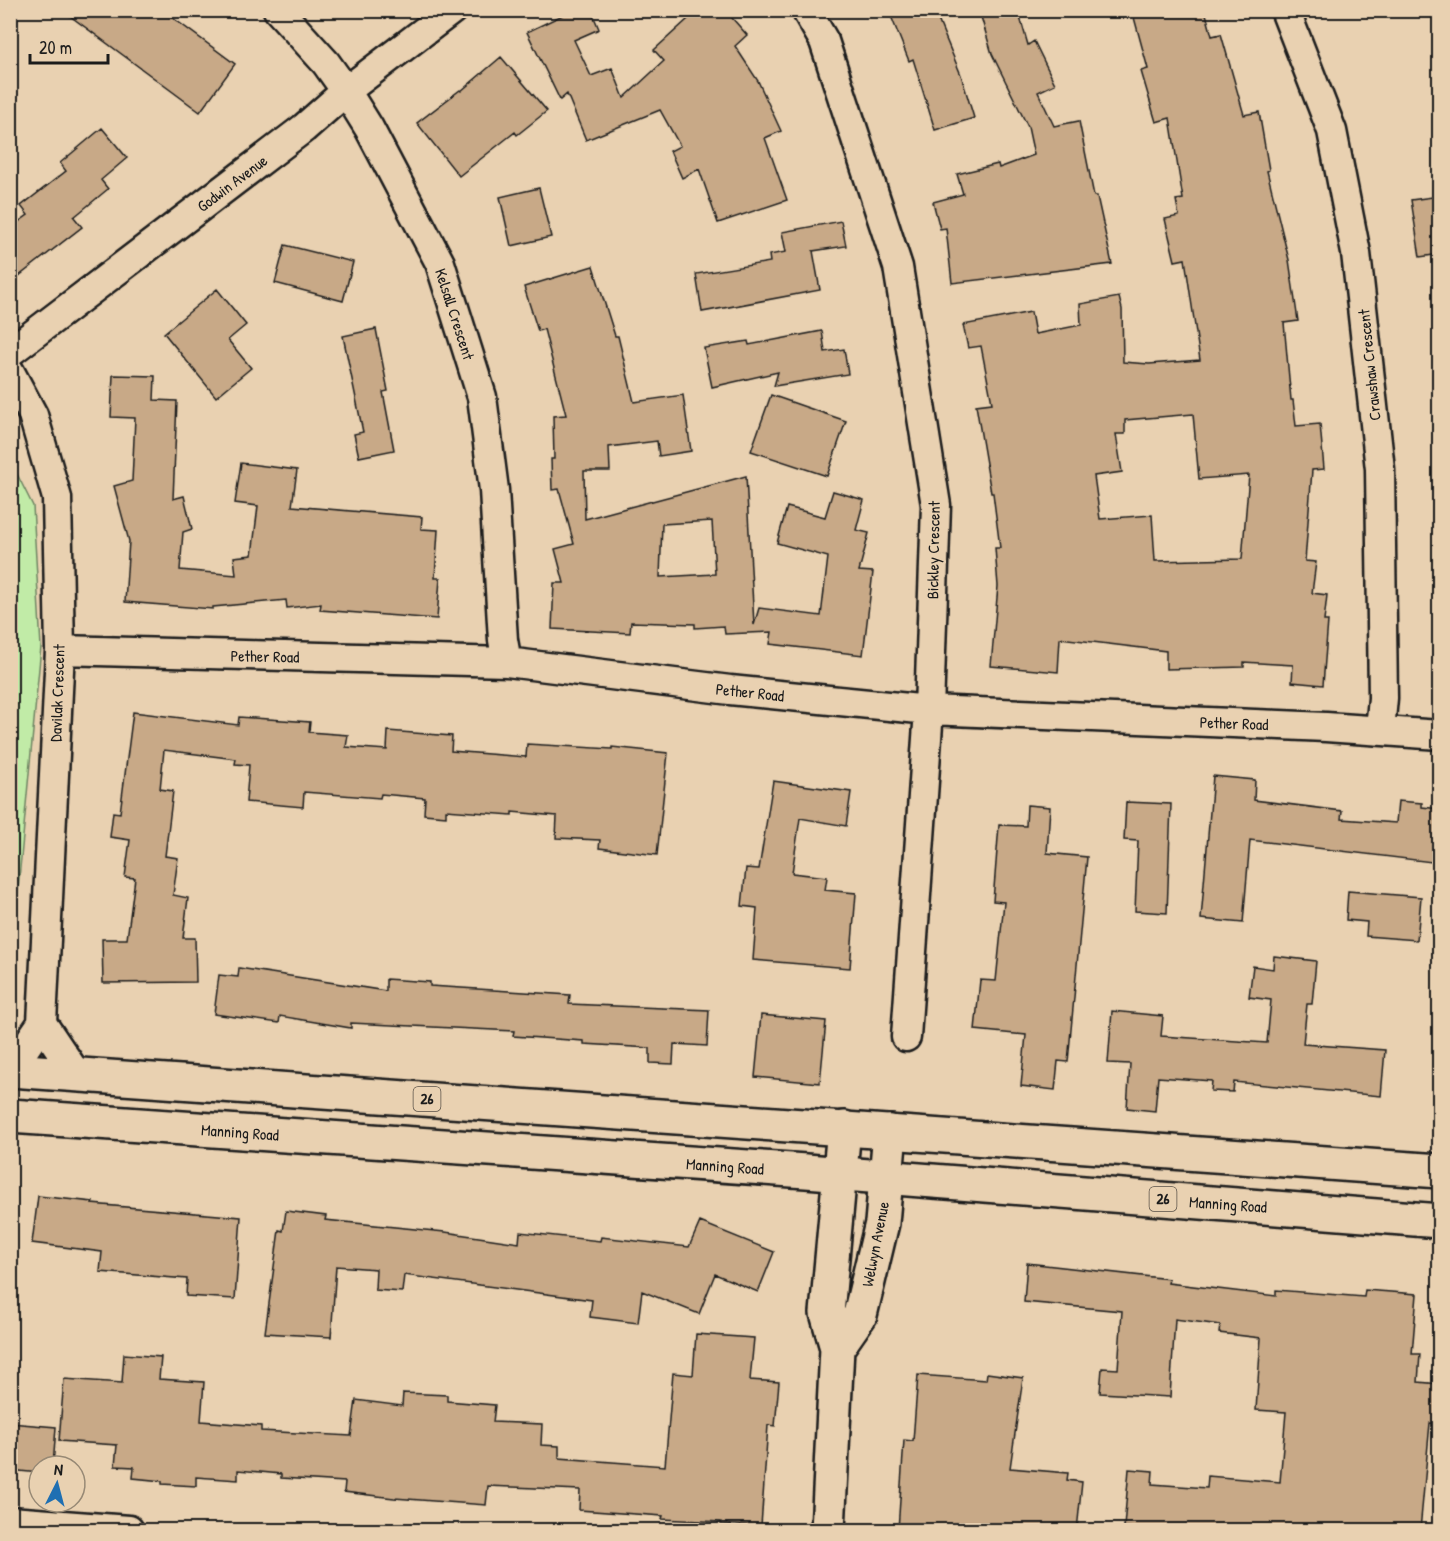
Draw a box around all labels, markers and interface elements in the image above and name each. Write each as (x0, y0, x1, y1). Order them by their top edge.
scale bar (30, 27, 108, 65)
text: 20 m (39, 35, 72, 60)
street label: Godwin Avenue (192, 149, 272, 217)
street label: Kelsall Crescent (430, 266, 480, 363)
street label: Crawshaw Crescent (1352, 308, 1386, 422)
street label: Bickley Crescent (921, 500, 945, 599)
street label: Davilak Crescent (44, 643, 70, 742)
street label: Pether Road (230, 644, 300, 668)
street label: Pether Road (715, 677, 785, 707)
street label: Pether Road (1199, 711, 1269, 735)
road number: 26 (414, 1087, 440, 1111)
street label: Manning Road (200, 1118, 280, 1146)
street label: Manning Road (685, 1152, 765, 1180)
road number: 26 (1150, 1187, 1176, 1211)
street label: Manning Road (1188, 1190, 1268, 1218)
street label: Welwyn Avenue (856, 1199, 894, 1288)
north arrow (27, 1454, 87, 1514)
text: N (53, 1458, 64, 1481)

